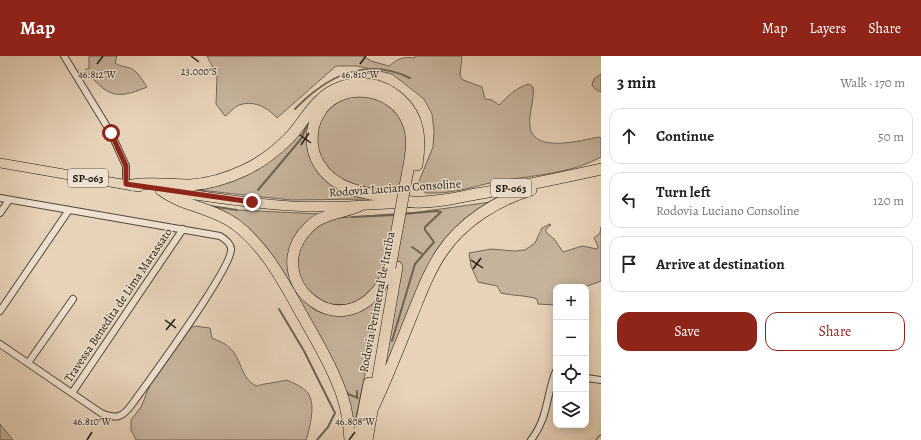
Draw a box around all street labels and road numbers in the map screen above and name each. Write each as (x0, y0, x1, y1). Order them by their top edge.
road number: SP-063 (68, 169, 108, 187)
street label: Rodovia Luciano Consoline (328, 175, 462, 201)
road number: SP-063 (491, 179, 531, 197)
street label: Travessa Benedita de Lima Marassato (60, 225, 176, 385)
street label: Rodovia Perimetral de Itatiba (355, 230, 399, 374)

